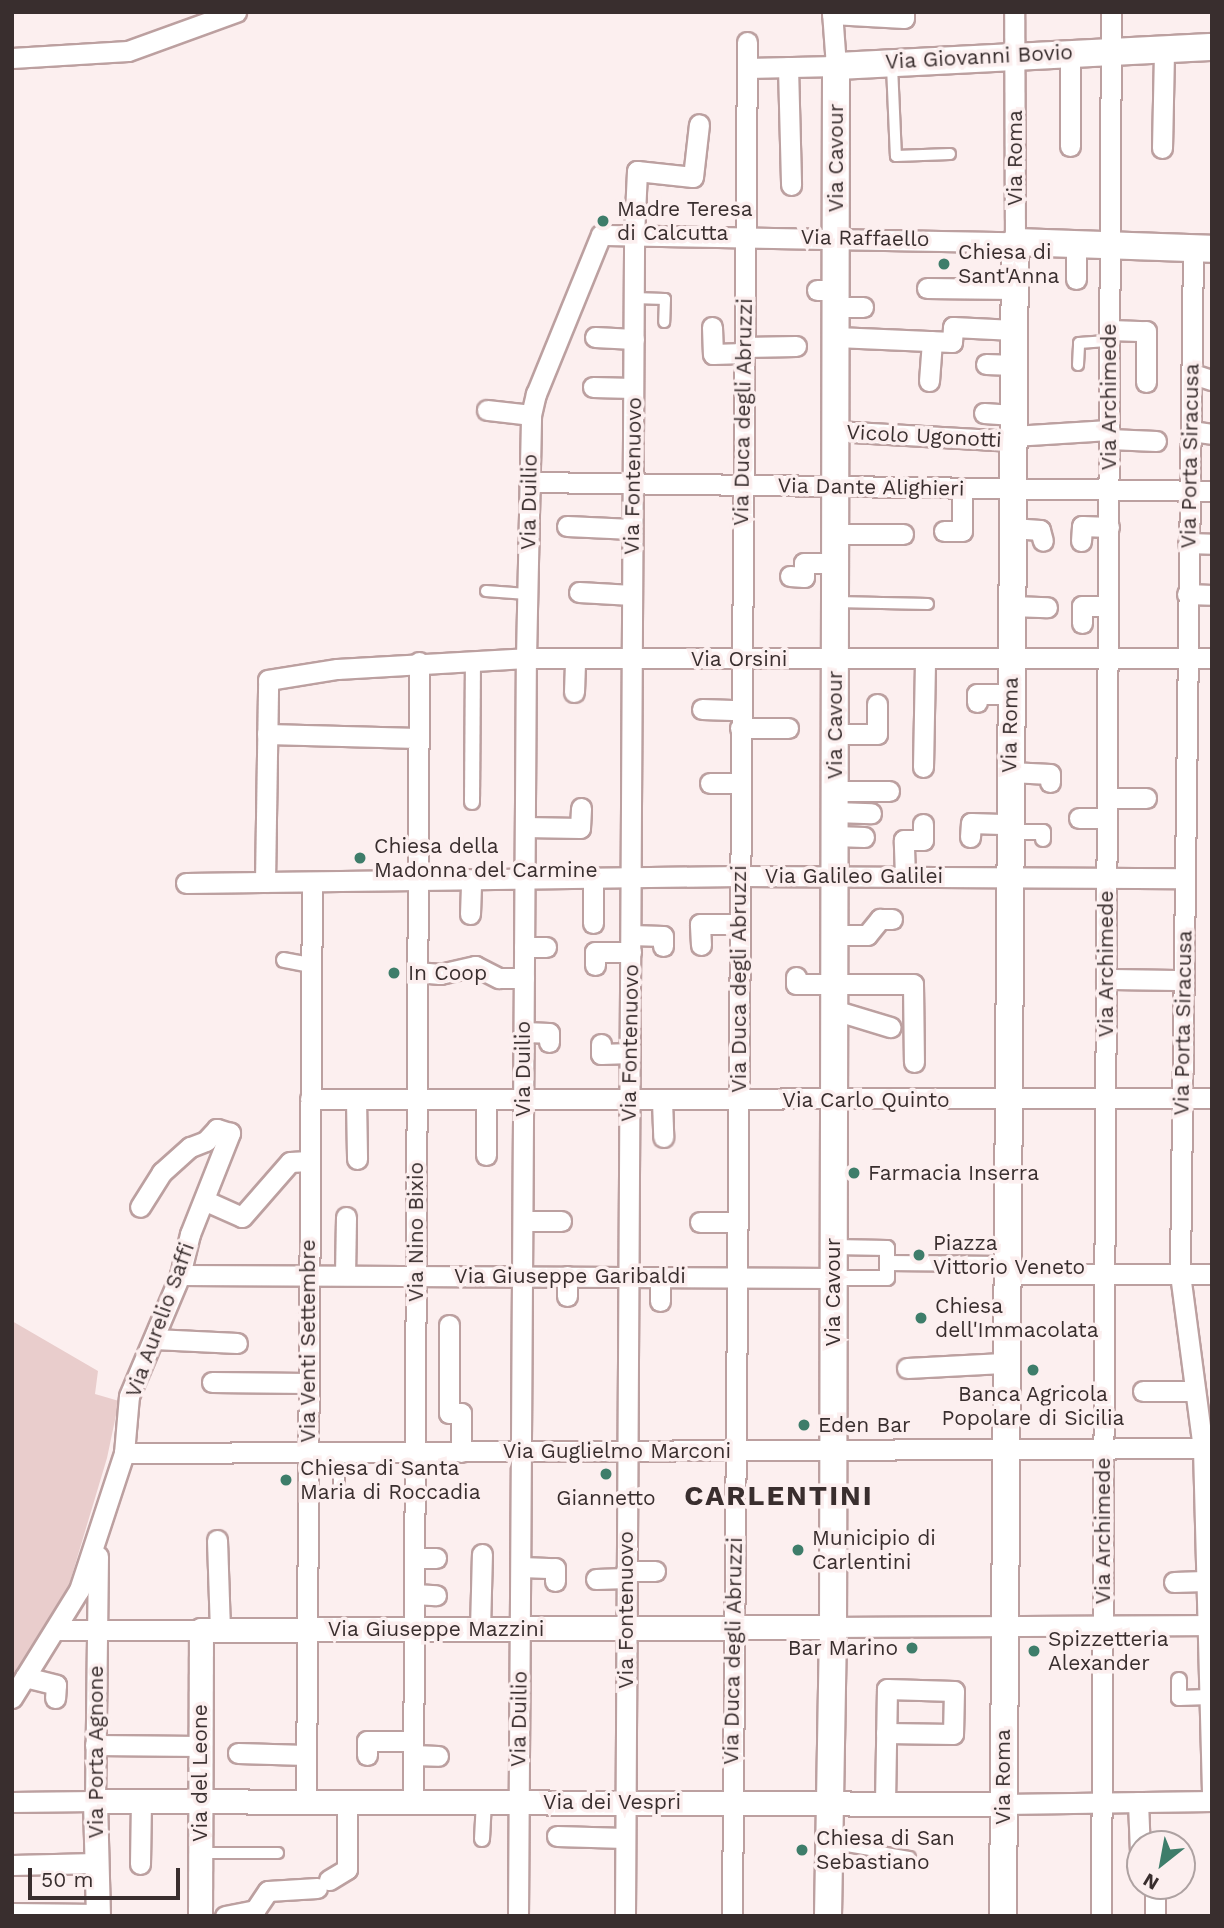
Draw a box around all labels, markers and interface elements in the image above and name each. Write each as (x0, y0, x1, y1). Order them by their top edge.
street label: Via Giovanni Bovio (884, 39, 1074, 75)
street label: Via Cavour (823, 103, 849, 213)
street label: Via Roma (1002, 110, 1028, 206)
place label: Madre Teresa di Calcutta (617, 196, 753, 246)
marker: Madre Teresa di Calcutta (595, 213, 611, 229)
street label: Via Raffaello (800, 224, 930, 252)
place label: Chiesa di Sant'Anna (958, 239, 1059, 289)
marker: Chiesa di Sant'Anna (936, 256, 952, 272)
street label: Via Duca degli Abruzzi (728, 297, 758, 527)
street label: Via Archimede (1096, 323, 1122, 471)
street label: Via Porta Siracusa (1176, 363, 1204, 549)
street label: Via Fontenuovo (619, 397, 647, 555)
street label: Vicolo Ugonotti (846, 419, 1002, 453)
street label: Via Duilio (516, 454, 542, 550)
street label: Via Dante Alighieri (777, 473, 965, 501)
street label: Via Orsini (690, 646, 788, 672)
street label: Via Cavour (822, 670, 848, 780)
street label: Via Roma (997, 677, 1023, 773)
place label: Chiesa della Madonna del Carmine (374, 833, 599, 883)
marker: Chiesa della Madonna del Carmine (352, 850, 368, 866)
street label: Via Galileo Galilei (765, 863, 943, 889)
street label: Via Duca degli Abruzzi (726, 864, 752, 1094)
street label: Via Archimede (1093, 890, 1119, 1038)
street label: Via Porta Siracusa (1169, 930, 1197, 1116)
place label: In Coop (408, 960, 487, 986)
street label: Via Fontenuovo (616, 964, 644, 1122)
marker: In Coop (386, 965, 402, 981)
street label: Via Duilio (510, 1021, 536, 1117)
street label: Via Carlo Quinto (782, 1087, 950, 1113)
place label: Farmacia Inserra (868, 1160, 1040, 1186)
street label: Via Nino Bixio (403, 1162, 429, 1302)
marker: Farmacia Inserra (846, 1165, 862, 1181)
place label: Piazza Vittorio Veneto (933, 1230, 1086, 1280)
street label: Via Cavour (820, 1237, 846, 1347)
street label: Via Aurelio Saffi (120, 1239, 200, 1401)
street label: Via Venti Settembre (295, 1239, 321, 1443)
marker: Piazza Vittorio Veneto (911, 1247, 927, 1263)
street label: Via Giuseppe Garibaldi (454, 1263, 686, 1289)
place label: Chiesa dell'Immacolata (935, 1293, 1099, 1343)
marker: Chiesa dell'Immacolata (913, 1310, 929, 1326)
marker: Banca Agricola Popolare di Sicilia (1025, 1362, 1041, 1378)
place label: Banca Agricola Popolare di Sicilia (942, 1381, 1124, 1431)
place label: Eden Bar (818, 1412, 911, 1438)
marker: Eden Bar (796, 1417, 812, 1433)
street label: Via Guglielmo Marconi (503, 1438, 731, 1464)
place label: Chiesa di Santa Maria di Roccadia (300, 1455, 481, 1505)
street label: Via Archimede (1090, 1457, 1116, 1605)
marker: Giannetto (598, 1466, 614, 1482)
marker: Chiesa di Santa Maria di Roccadia (278, 1472, 294, 1488)
district label: CARLENTINI (686, 1479, 872, 1513)
place label: Giannetto (556, 1485, 656, 1511)
place label: Municipio di Carlentini (812, 1525, 936, 1575)
street label: Via Fontenuovo (613, 1531, 639, 1689)
street label: Via Duca degli Abruzzi (718, 1536, 748, 1766)
marker: Municipio di Carlentini (790, 1542, 806, 1558)
street label: Via Giuseppe Mazzini (327, 1616, 545, 1642)
place label: Spizzetteria Alexander (1048, 1626, 1169, 1676)
place label: Bar Marino (787, 1635, 898, 1661)
marker: Bar Marino (904, 1640, 920, 1656)
marker: Spizzetteria Alexander (1026, 1643, 1042, 1659)
street label: Via Porta Agnone (83, 1665, 109, 1839)
street label: Via Duilio (506, 1671, 532, 1767)
street label: Via del Leone (187, 1703, 213, 1843)
street label: Via Roma (990, 1729, 1016, 1825)
street label: Via dei Vespri (542, 1789, 682, 1815)
place label: Chiesa di San Sebastiano (816, 1825, 955, 1875)
north arrow (1126, 1830, 1196, 1900)
marker: Chiesa di San Sebastiano (794, 1842, 810, 1858)
scale bar (32, 1854, 184, 1898)
text: 50 m (41, 1867, 93, 1892)
text: N (1139, 1868, 1163, 1895)

